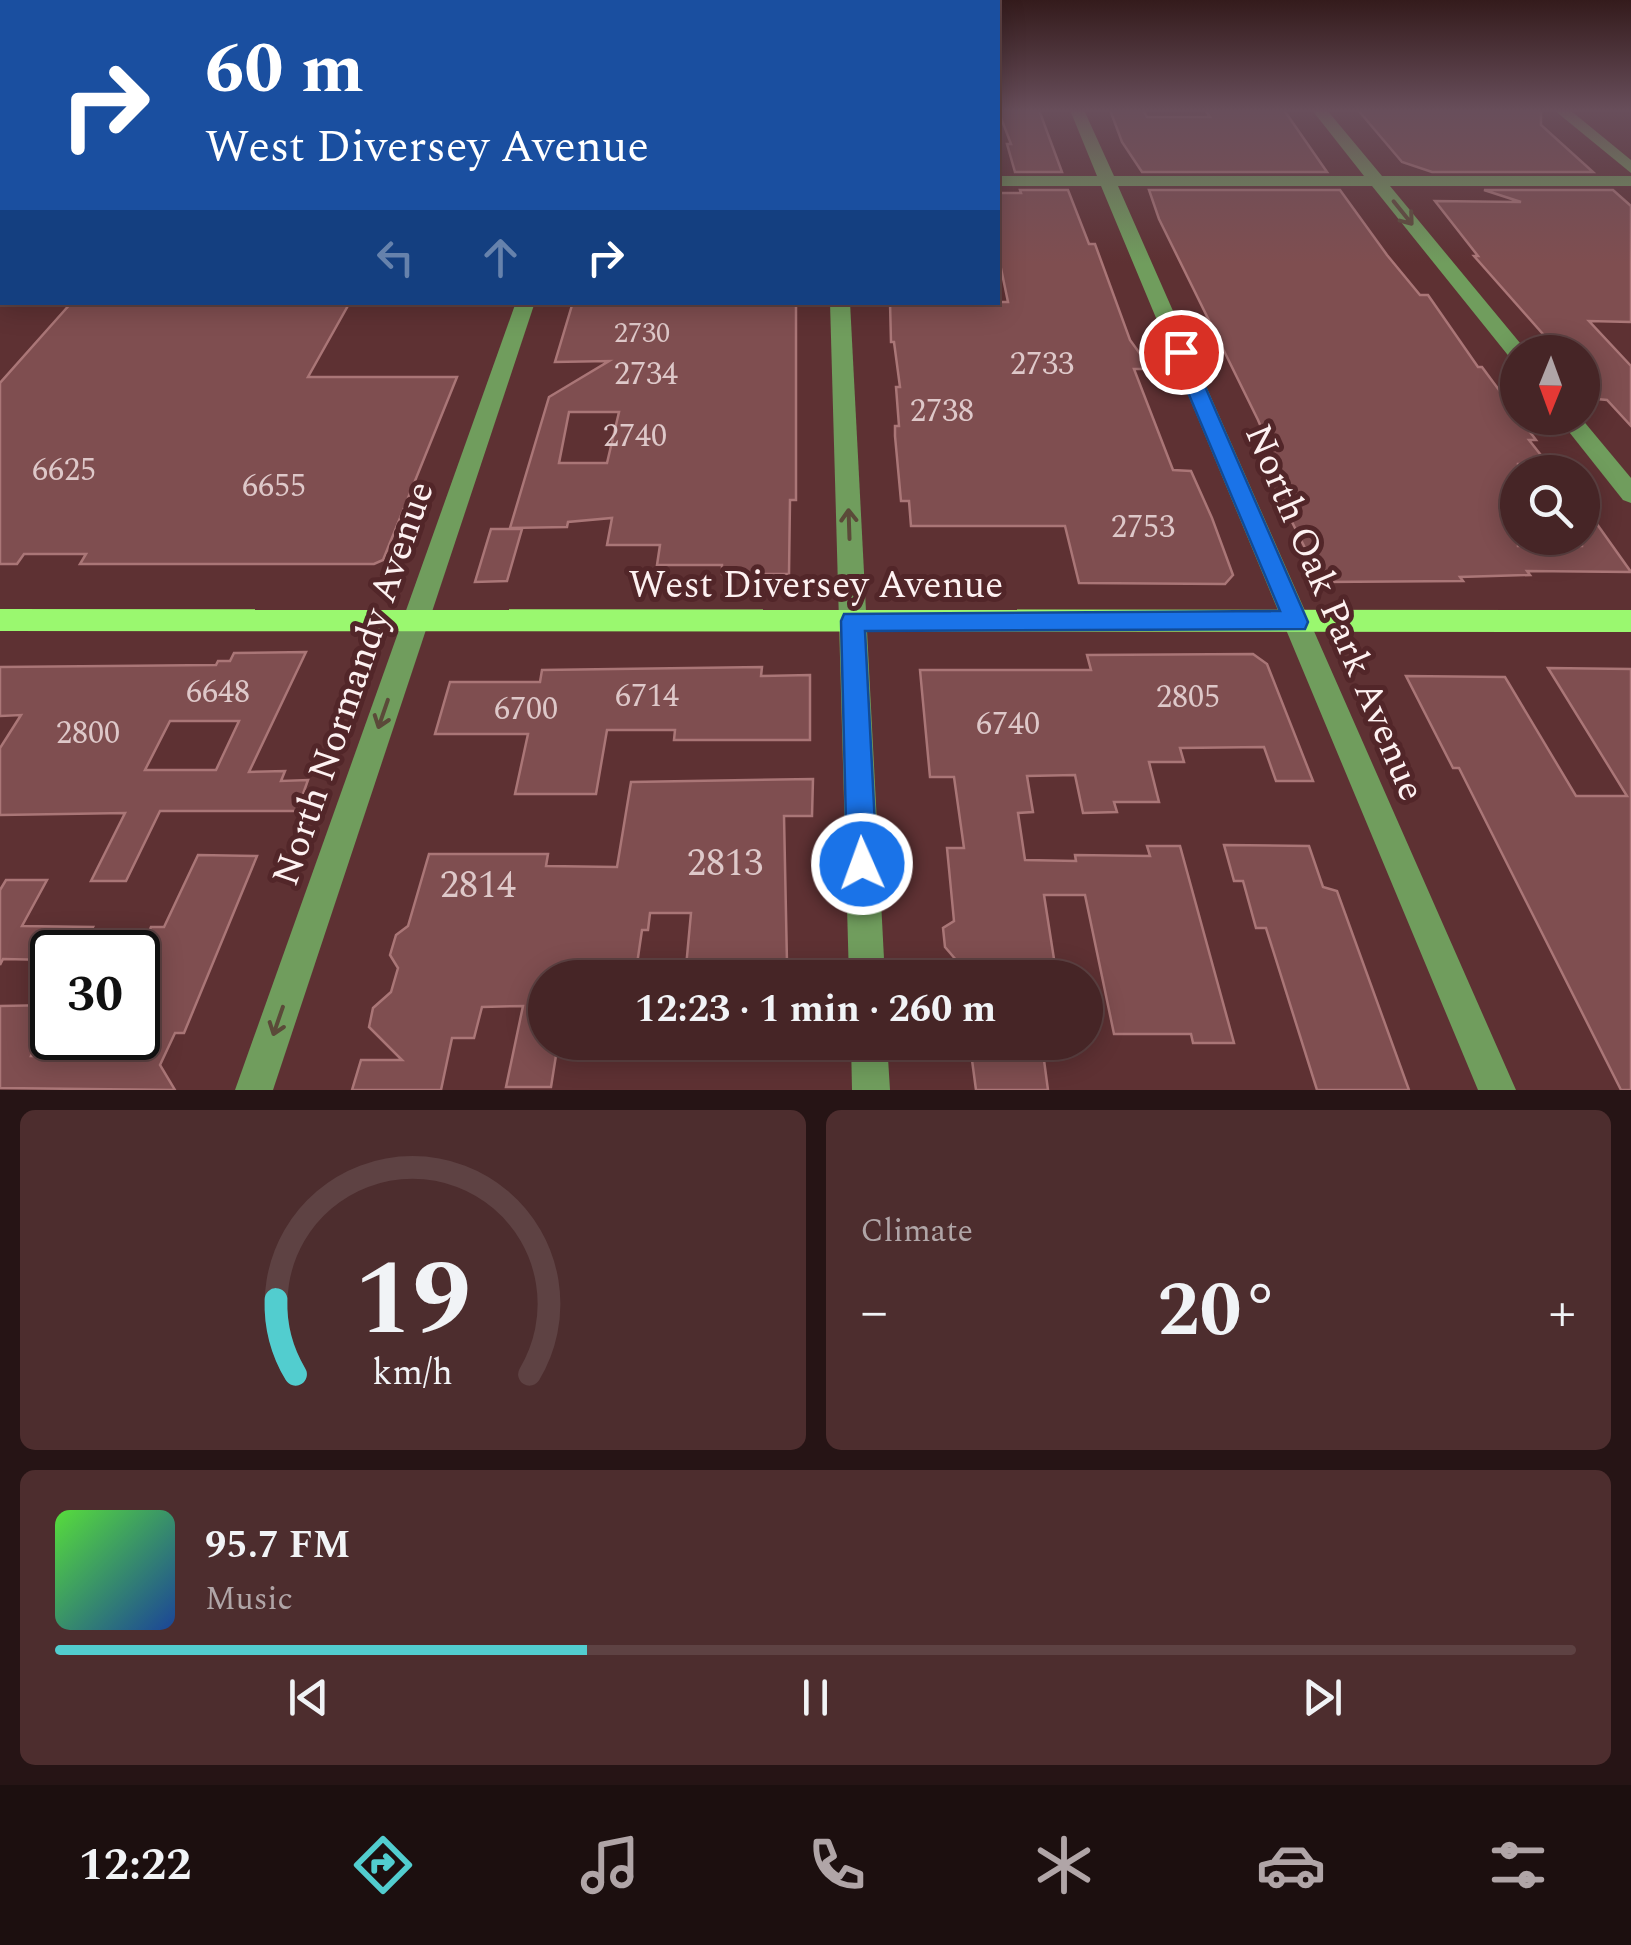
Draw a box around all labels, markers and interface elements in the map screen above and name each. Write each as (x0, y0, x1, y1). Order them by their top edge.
text: 60 m (205, 17, 364, 123)
icon: right (40, 40, 170, 170)
text: West Diversey Avenue (205, 113, 649, 182)
one-way arrow (1392, 199, 1414, 225)
icon: left (368, 230, 423, 285)
icon: ahead (473, 230, 528, 285)
icon: right (578, 230, 633, 285)
pin (1139, 310, 1224, 395)
house number: 2730 (614, 312, 670, 355)
icon: arrive (1154, 325, 1209, 380)
north arrow (1500, 335, 1600, 435)
map controls (1500, 335, 1600, 555)
house number: 2733 (1010, 340, 1074, 389)
house number: 2734 (614, 350, 678, 399)
house number: 2738 (910, 387, 974, 436)
house number: 2740 (603, 412, 667, 461)
street label: North Oak Park Avenue (1229, 415, 1440, 810)
house number: 6625 (32, 446, 96, 495)
button: search (1500, 455, 1600, 555)
house number: 6655 (242, 462, 306, 511)
street label: North Normandy Avenue (257, 473, 450, 894)
house number: 2753 (1111, 503, 1175, 552)
one-way arrow (839, 508, 858, 540)
street label: West Diversey Avenue (629, 557, 1003, 615)
house number: 6648 (186, 668, 250, 717)
house number: 6714 (615, 672, 679, 721)
house number: 2805 (1156, 673, 1220, 722)
house number: 6700 (494, 685, 558, 734)
one-way arrow (373, 697, 391, 729)
house number: 6740 (976, 700, 1040, 749)
house number: 2800 (56, 709, 120, 758)
position arrow (810, 812, 914, 916)
house number: 2813 (687, 835, 763, 893)
house number: 2814 (440, 857, 516, 915)
speed limit sign: 30 (30, 930, 160, 1060)
text: 12:23 · 1 min · 260 m (635, 981, 996, 1039)
one-way arrow (268, 1005, 286, 1036)
text: Climate (861, 1207, 973, 1256)
text: 19 (354, 1222, 471, 1380)
text: 20° (1157, 1255, 1279, 1369)
text: − (861, 1271, 888, 1354)
text: + (1548, 1271, 1576, 1354)
text: km/h (373, 1346, 453, 1401)
text: 95.7 FM (205, 1517, 350, 1575)
text: Music (205, 1575, 293, 1624)
icon: previous (281, 1670, 336, 1725)
icon: pause (788, 1670, 843, 1725)
icon: next (1295, 1670, 1350, 1725)
icon: directions (348, 1830, 418, 1900)
icon: music (575, 1830, 645, 1900)
icon: phone (802, 1830, 872, 1900)
icon: climate (1029, 1830, 1099, 1900)
icon: car (1256, 1830, 1326, 1900)
icon: filters (1483, 1830, 1553, 1900)
text: 12:22 (78, 1831, 191, 1900)

